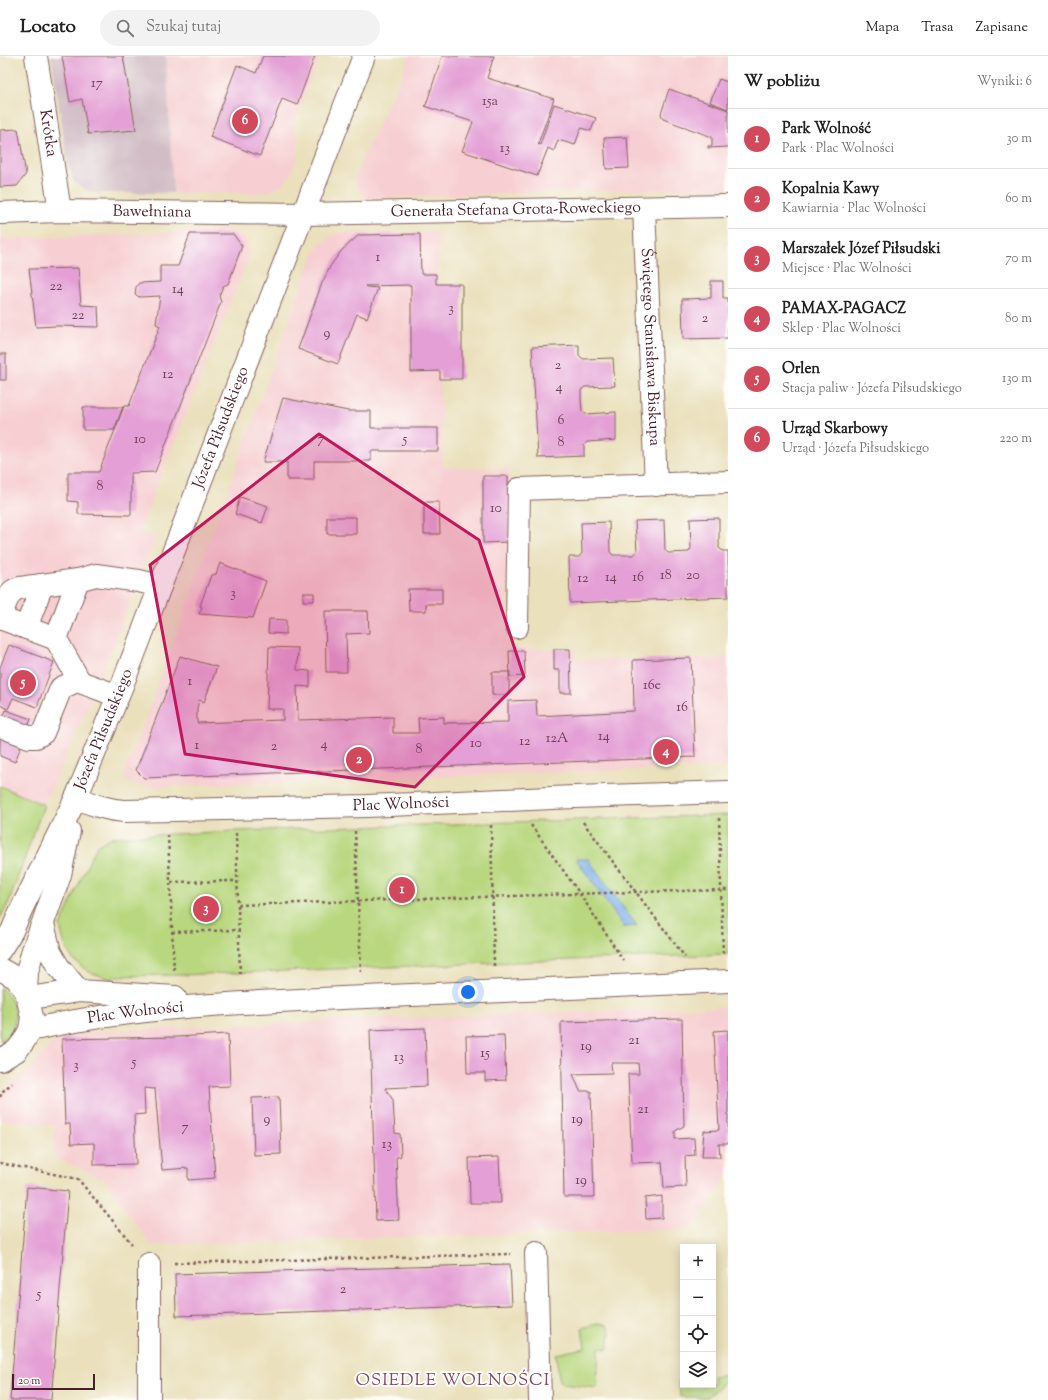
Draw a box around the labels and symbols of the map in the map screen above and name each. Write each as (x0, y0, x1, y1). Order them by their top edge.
house number: 17 (91, 74, 103, 94)
house number: 15a (482, 92, 499, 112)
pin: 6 (232, 106, 258, 136)
street label: Krótka (33, 108, 63, 159)
house number: 13 (500, 139, 511, 159)
street label: Generała Stefana Grota-Roweckiego (391, 196, 641, 224)
street label: Bawełniana (112, 200, 192, 224)
street label: Świętego Stanisława Biskupa (634, 247, 666, 447)
house number: 1 (376, 248, 381, 268)
house number: 22 (49, 277, 63, 297)
house number: 14 (172, 280, 184, 300)
house number: 3 (448, 299, 454, 319)
house number: 22 (71, 306, 85, 326)
house number: 2 (702, 309, 709, 329)
house number: 9 (324, 324, 331, 344)
house number: 2 (555, 356, 562, 376)
street label: Józefa Piłsudskiego (187, 363, 255, 493)
house number: 12 (162, 365, 174, 385)
house number: 4 (555, 378, 563, 398)
house number: 6 (558, 411, 565, 431)
house number: 10 (134, 430, 146, 450)
house number: 7 (317, 430, 325, 450)
house number: 5 (402, 430, 408, 450)
house number: 8 (558, 433, 565, 453)
house number: 8 (97, 477, 104, 497)
house number: 10 (490, 499, 502, 519)
house number: 18 (660, 566, 672, 586)
house number: 20 (686, 566, 700, 586)
house number: 14 (605, 568, 617, 588)
house number: 16 (632, 568, 644, 588)
house number: 12 (577, 569, 589, 589)
house number: 3 (230, 584, 236, 604)
street label: Józefa Piłsudskiego (69, 665, 139, 795)
pin: 5 (10, 668, 36, 698)
house number: 1 (188, 672, 193, 692)
house number: 16e (643, 676, 661, 696)
house number: 16 (676, 698, 688, 718)
house number: 14 (598, 727, 610, 747)
house number: 12A (546, 729, 569, 749)
house number: 12 (519, 732, 531, 752)
house number: 10 (470, 734, 482, 754)
house number: 4 (320, 735, 328, 755)
house number: 1 (195, 736, 200, 756)
house number: 2 (271, 737, 278, 757)
pin: 4 (653, 737, 679, 767)
house number: 8 (416, 740, 423, 760)
pin: 2 (346, 745, 372, 775)
street label: Plac Wolności (352, 791, 450, 818)
pin: 1 (389, 875, 415, 905)
pin: 3 (193, 894, 219, 924)
your location (458, 982, 478, 1002)
street label: Plac Wolności (86, 996, 185, 1030)
house number: 21 (628, 1031, 640, 1051)
house number: 19 (580, 1037, 592, 1057)
house number: 15 (480, 1044, 490, 1064)
house number: 13 (394, 1048, 405, 1068)
house number: 5 (131, 1053, 137, 1073)
house number: 3 (73, 1056, 79, 1076)
house number: 21 (637, 1100, 649, 1120)
house number: 9 (264, 1110, 271, 1130)
house number: 19 (571, 1110, 583, 1130)
house number: 7 (181, 1118, 189, 1138)
house number: 13 (382, 1135, 393, 1155)
house number: 19 (575, 1171, 587, 1191)
house number: 2 (340, 1280, 347, 1300)
house number: 5 (36, 1285, 42, 1305)
district label: OSIEDLE WOLNOŚCI (356, 1369, 550, 1393)
scale bar (12, 1372, 95, 1391)

